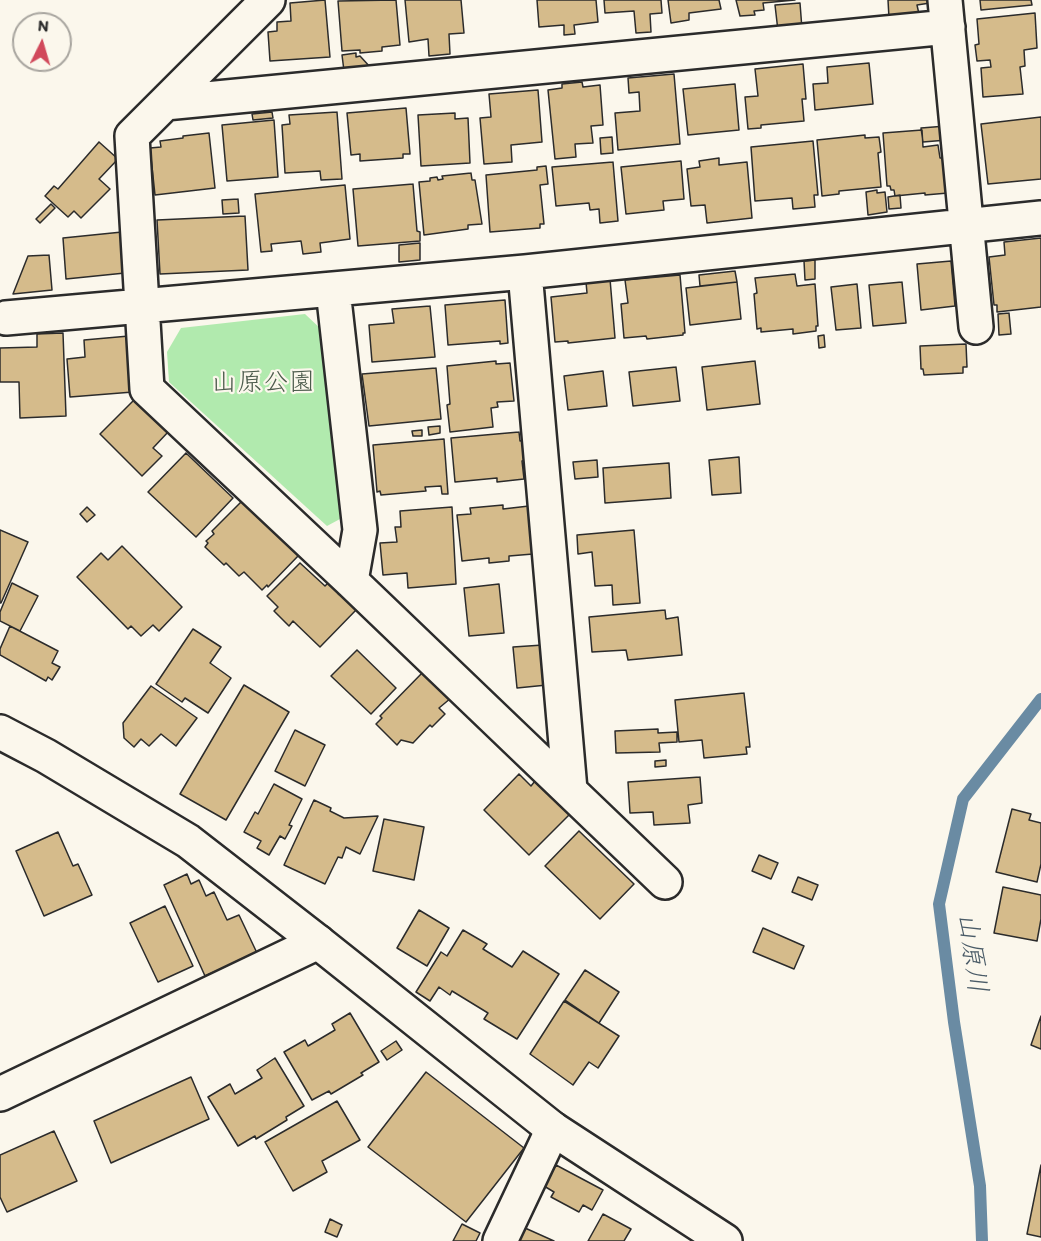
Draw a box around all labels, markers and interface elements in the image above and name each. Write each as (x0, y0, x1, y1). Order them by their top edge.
north arrow (12, 12, 72, 72)
text: N (37, 16, 50, 35)
park label: 山原公園 (211, 367, 315, 399)
water label: 山原川 (949, 911, 993, 995)

